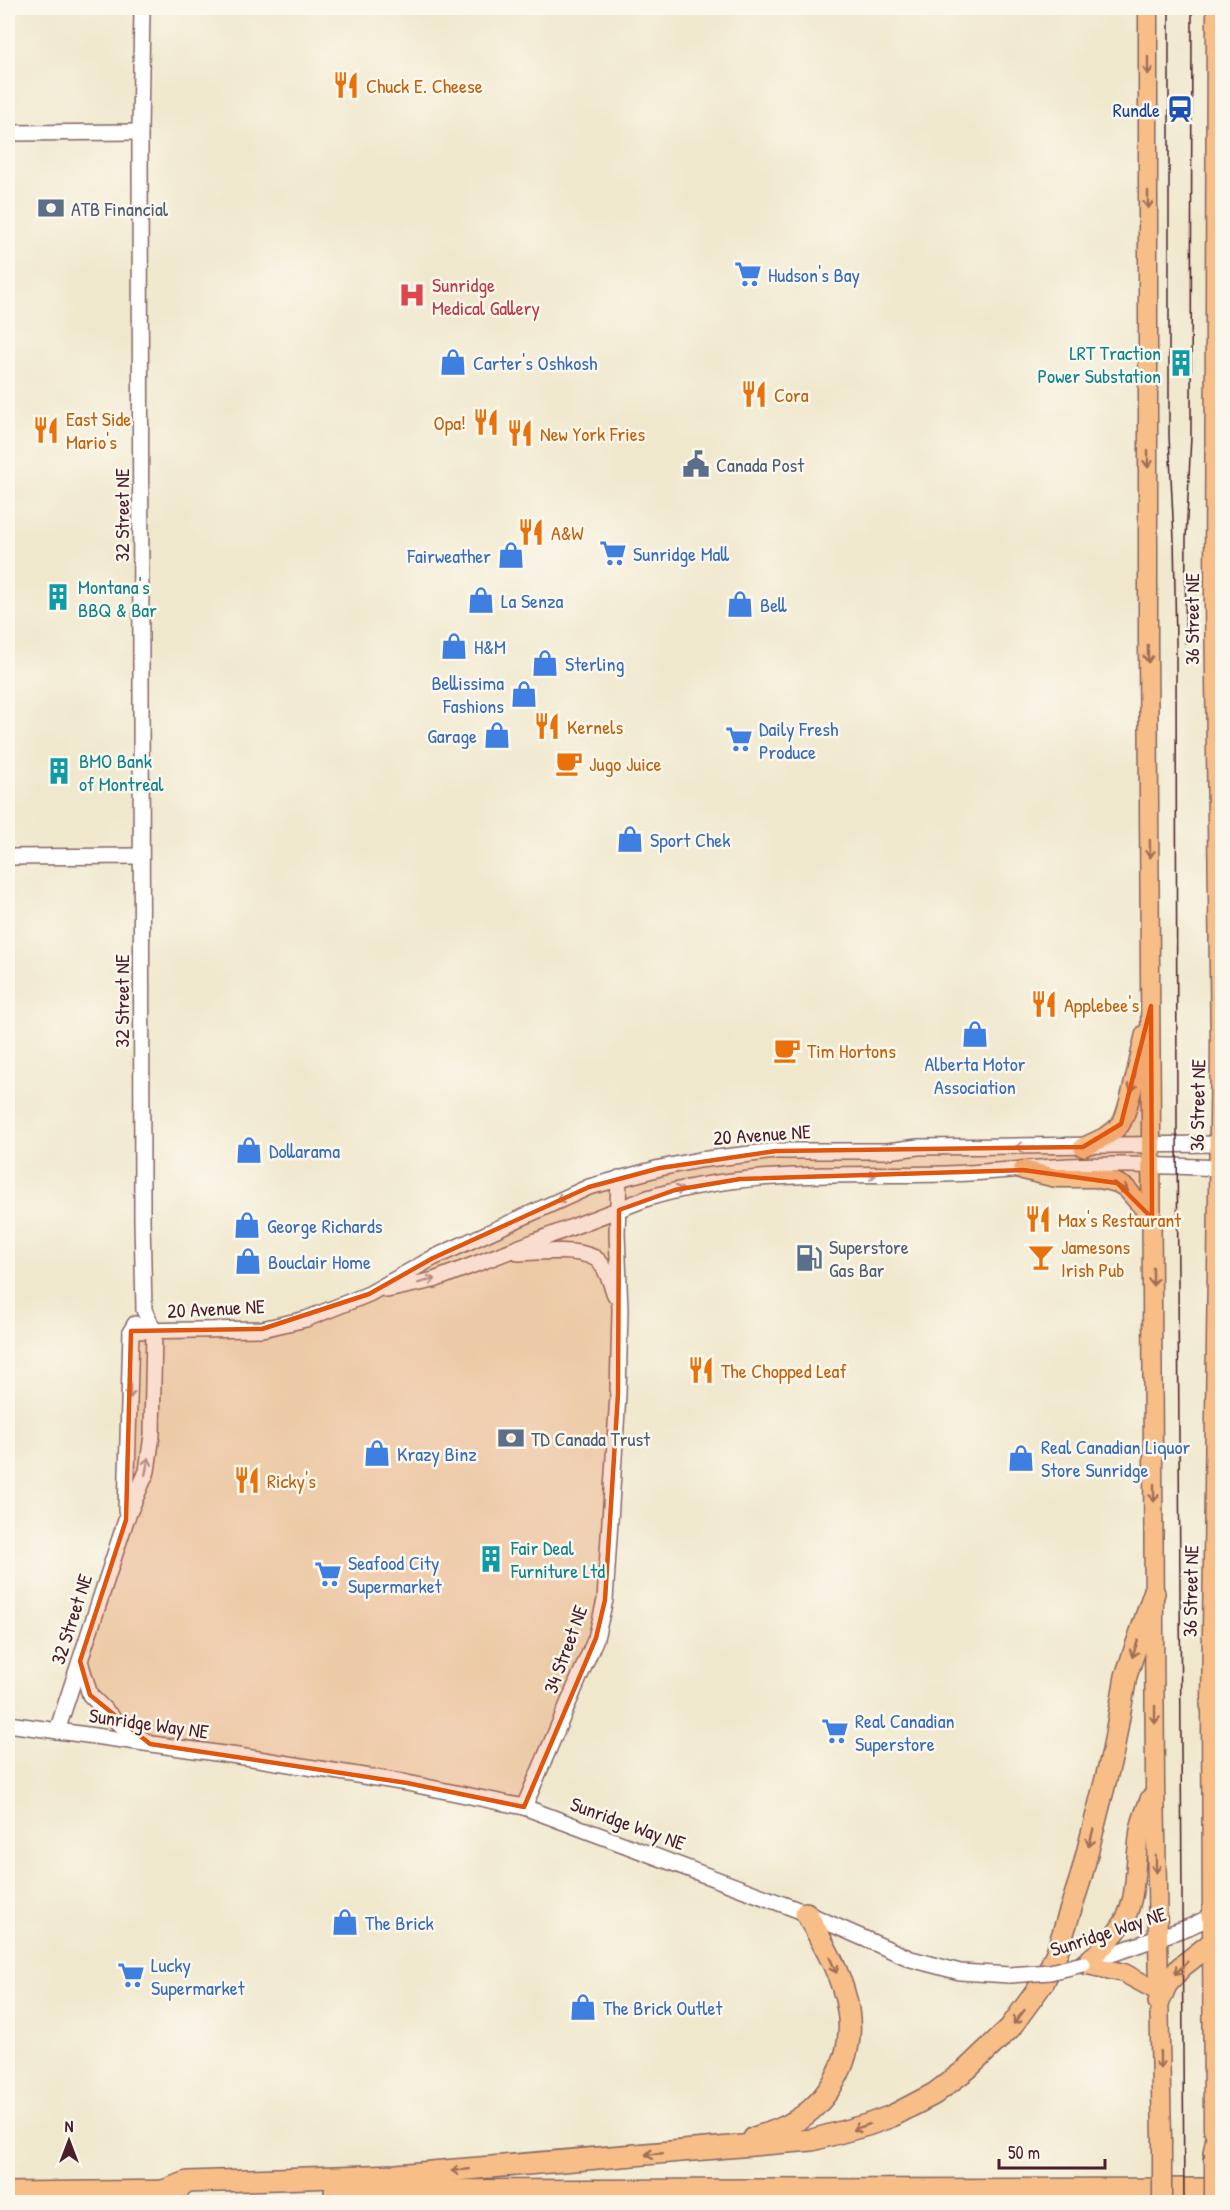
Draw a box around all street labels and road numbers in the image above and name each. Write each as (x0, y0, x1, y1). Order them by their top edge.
street label: 32 Street NE (108, 468, 135, 562)
street label: 36 Street NE (1178, 573, 1205, 665)
street label: 32 Street NE (108, 954, 135, 1048)
street label: 36 Street NE (1183, 1059, 1211, 1151)
street label: 20 Avenue NE (712, 1117, 812, 1151)
street label: 20 Avenue NE (166, 1292, 266, 1324)
street label: 36 Street NE (1176, 1545, 1204, 1637)
street label: 32 Street NE (44, 1570, 98, 1668)
street label: 34 Street NE (537, 1601, 593, 1697)
street label: Sunridge Way NE (88, 1701, 211, 1745)
street label: Sunridge Way NE (567, 1790, 689, 1856)
street label: Sunridge Way NE (1047, 1900, 1170, 1962)

